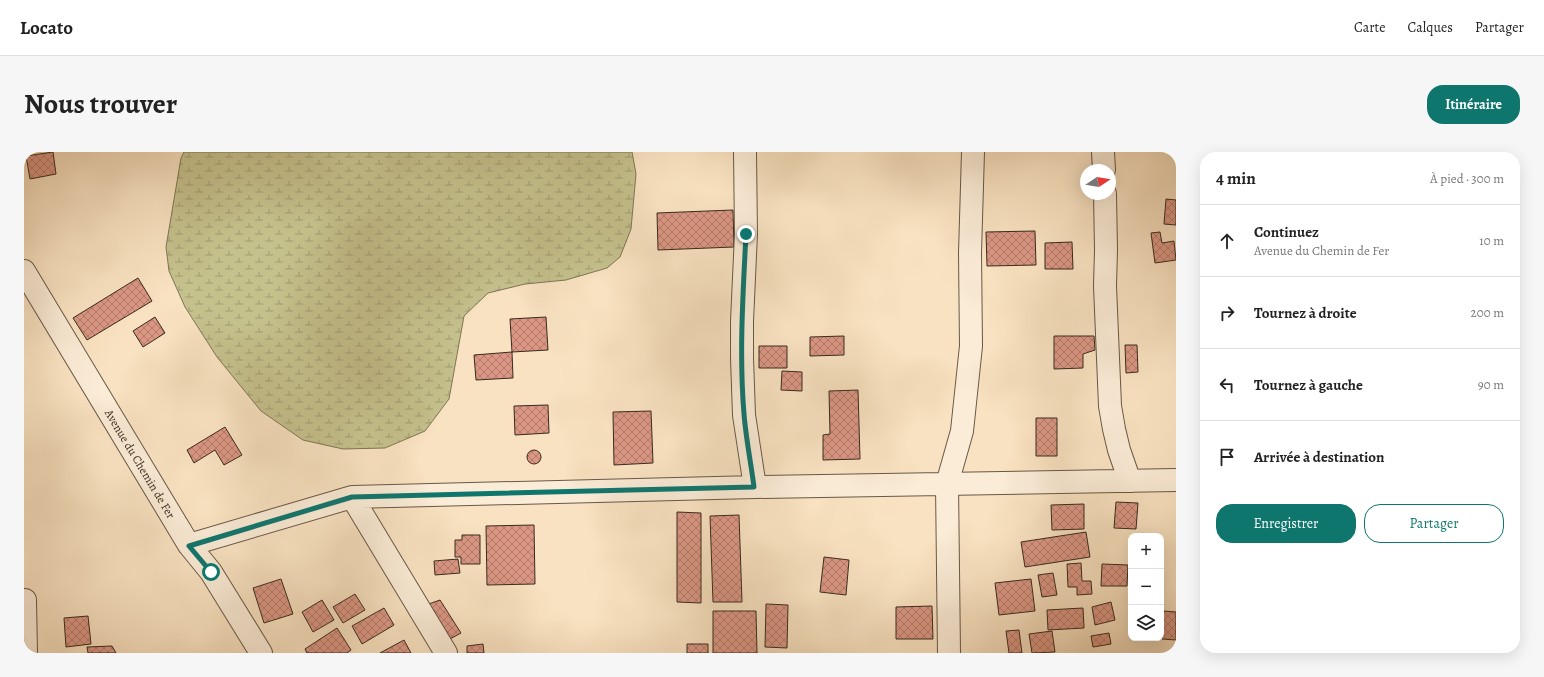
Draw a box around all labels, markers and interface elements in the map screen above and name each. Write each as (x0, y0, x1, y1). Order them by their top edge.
text: Locato (20, 15, 73, 41)
text: Carte (1354, 18, 1385, 37)
text: Calques (1407, 18, 1453, 37)
text: Partager (1475, 18, 1524, 37)
text: Nous trouver (24, 85, 177, 123)
button: Itinéraire (1427, 85, 1520, 124)
north arrow (1080, 164, 1116, 200)
text: 4 min (1216, 167, 1256, 190)
text: À pied · 300 m (1430, 170, 1504, 187)
text: Continuez (1254, 222, 1319, 242)
route end (737, 225, 755, 243)
icon: ahead (1216, 230, 1238, 252)
text: 10 m (1479, 232, 1504, 249)
text: Avenue du Chemin de Fer (1254, 242, 1389, 259)
icon: right (1216, 302, 1238, 324)
text: Tournez à droite (1254, 303, 1357, 323)
text: 200 m (1471, 304, 1504, 321)
icon: left (1216, 374, 1238, 396)
text: Tournez à gauche (1254, 375, 1363, 395)
text: 90 m (1478, 376, 1504, 393)
street label: Avenue du Chemin de Fer (100, 406, 179, 522)
icon: arrive (1216, 446, 1238, 468)
text: Arrivée à destination (1254, 447, 1385, 467)
button: Enregistrer (1216, 504, 1356, 543)
button: Partager (1364, 504, 1504, 543)
map controls (1128, 533, 1164, 641)
button: + (1128, 533, 1164, 569)
route start (202, 563, 220, 581)
button: − (1128, 569, 1164, 605)
button: layers (1128, 605, 1164, 641)

